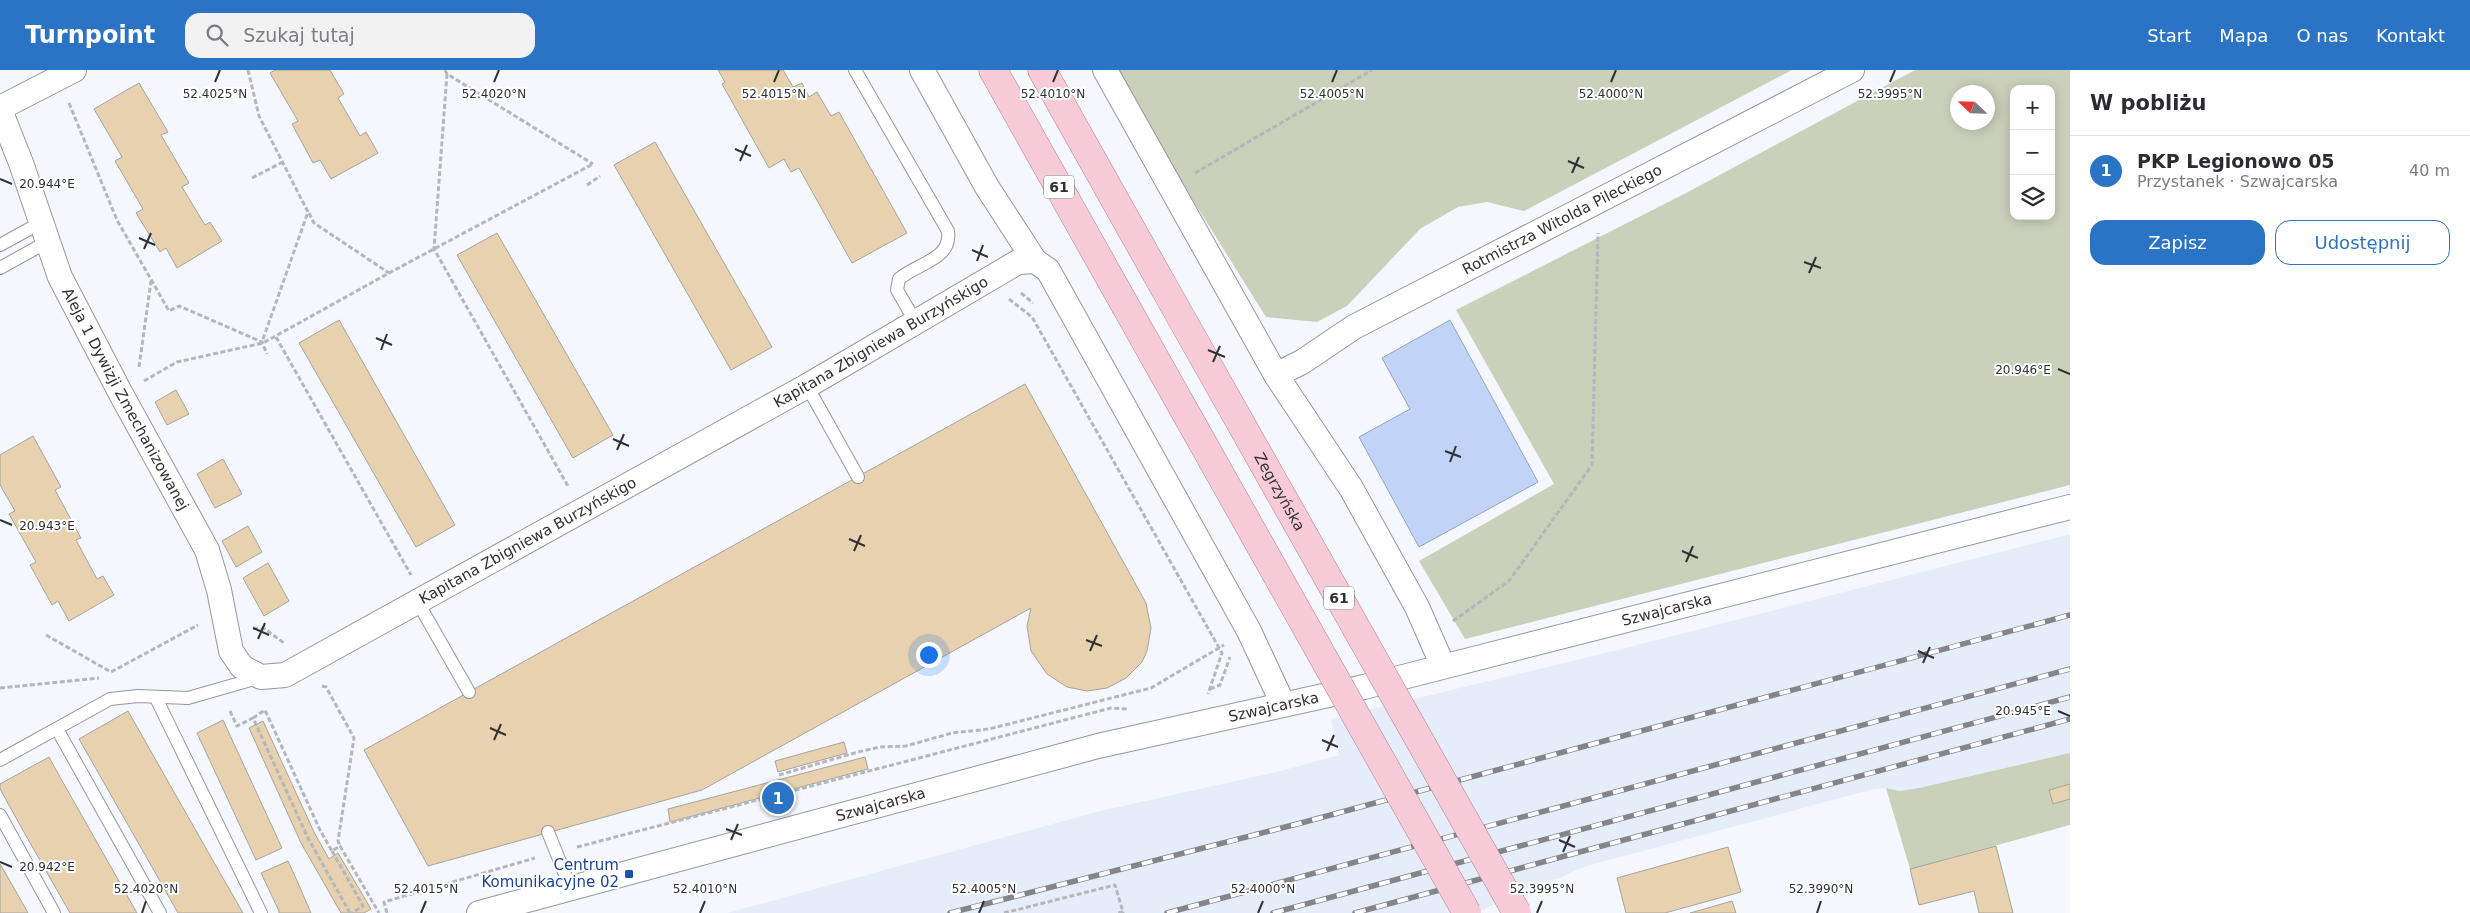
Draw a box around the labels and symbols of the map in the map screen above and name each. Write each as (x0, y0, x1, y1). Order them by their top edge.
north arrow (1950, 85, 1995, 130)
text: 52.4025°N (183, 87, 247, 101)
text: 52.4020°N (462, 87, 526, 101)
text: 52.4015°N (742, 87, 806, 101)
text: 52.4010°N (1021, 87, 1085, 101)
text: 52.4005°N (1300, 87, 1364, 101)
text: 52.4000°N (1579, 87, 1643, 101)
text: 52.3995°N (1858, 87, 1922, 101)
street label: Rotmistrza Witolda Pileckiego (1459, 161, 1665, 279)
road number: 61 (1044, 175, 1074, 198)
text: 20.944°E (19, 177, 75, 191)
street label: Kapitana Zbigniewa Burzyńskigo (770, 273, 991, 412)
street label: Aleja 1 Dywizji Zmechanizowanej (58, 285, 192, 514)
text: 20.946°E (1995, 363, 2051, 377)
street label: Zegrzyńska (1250, 450, 1309, 534)
street label: Kapitana Zbigniewa Burzyńskigo (416, 473, 640, 608)
text: 20.943°E (19, 519, 75, 533)
road number: 61 (1324, 586, 1354, 610)
street label: Szwajcarska (1620, 590, 1714, 630)
your location (916, 642, 942, 668)
street label: Szwajcarska (1227, 688, 1321, 726)
text: 20.945°E (1995, 704, 2051, 718)
pin: 1 (762, 779, 794, 817)
street label: Szwajcarska (834, 784, 927, 825)
place label: Centrum Komunikacyjne 02 (481, 856, 619, 891)
text: 20.942°E (19, 860, 75, 874)
marker: Centrum Komunikacyjne 02 (623, 868, 635, 880)
text: 52.4020°N (114, 882, 178, 896)
text: 52.4015°N (394, 882, 458, 896)
text: 52.4010°N (673, 882, 737, 896)
text: 52.4005°N (952, 882, 1016, 896)
text: 52.4000°N (1231, 882, 1295, 896)
text: 52.3995°N (1510, 882, 1574, 896)
text: 52.3990°N (1789, 882, 1853, 896)

